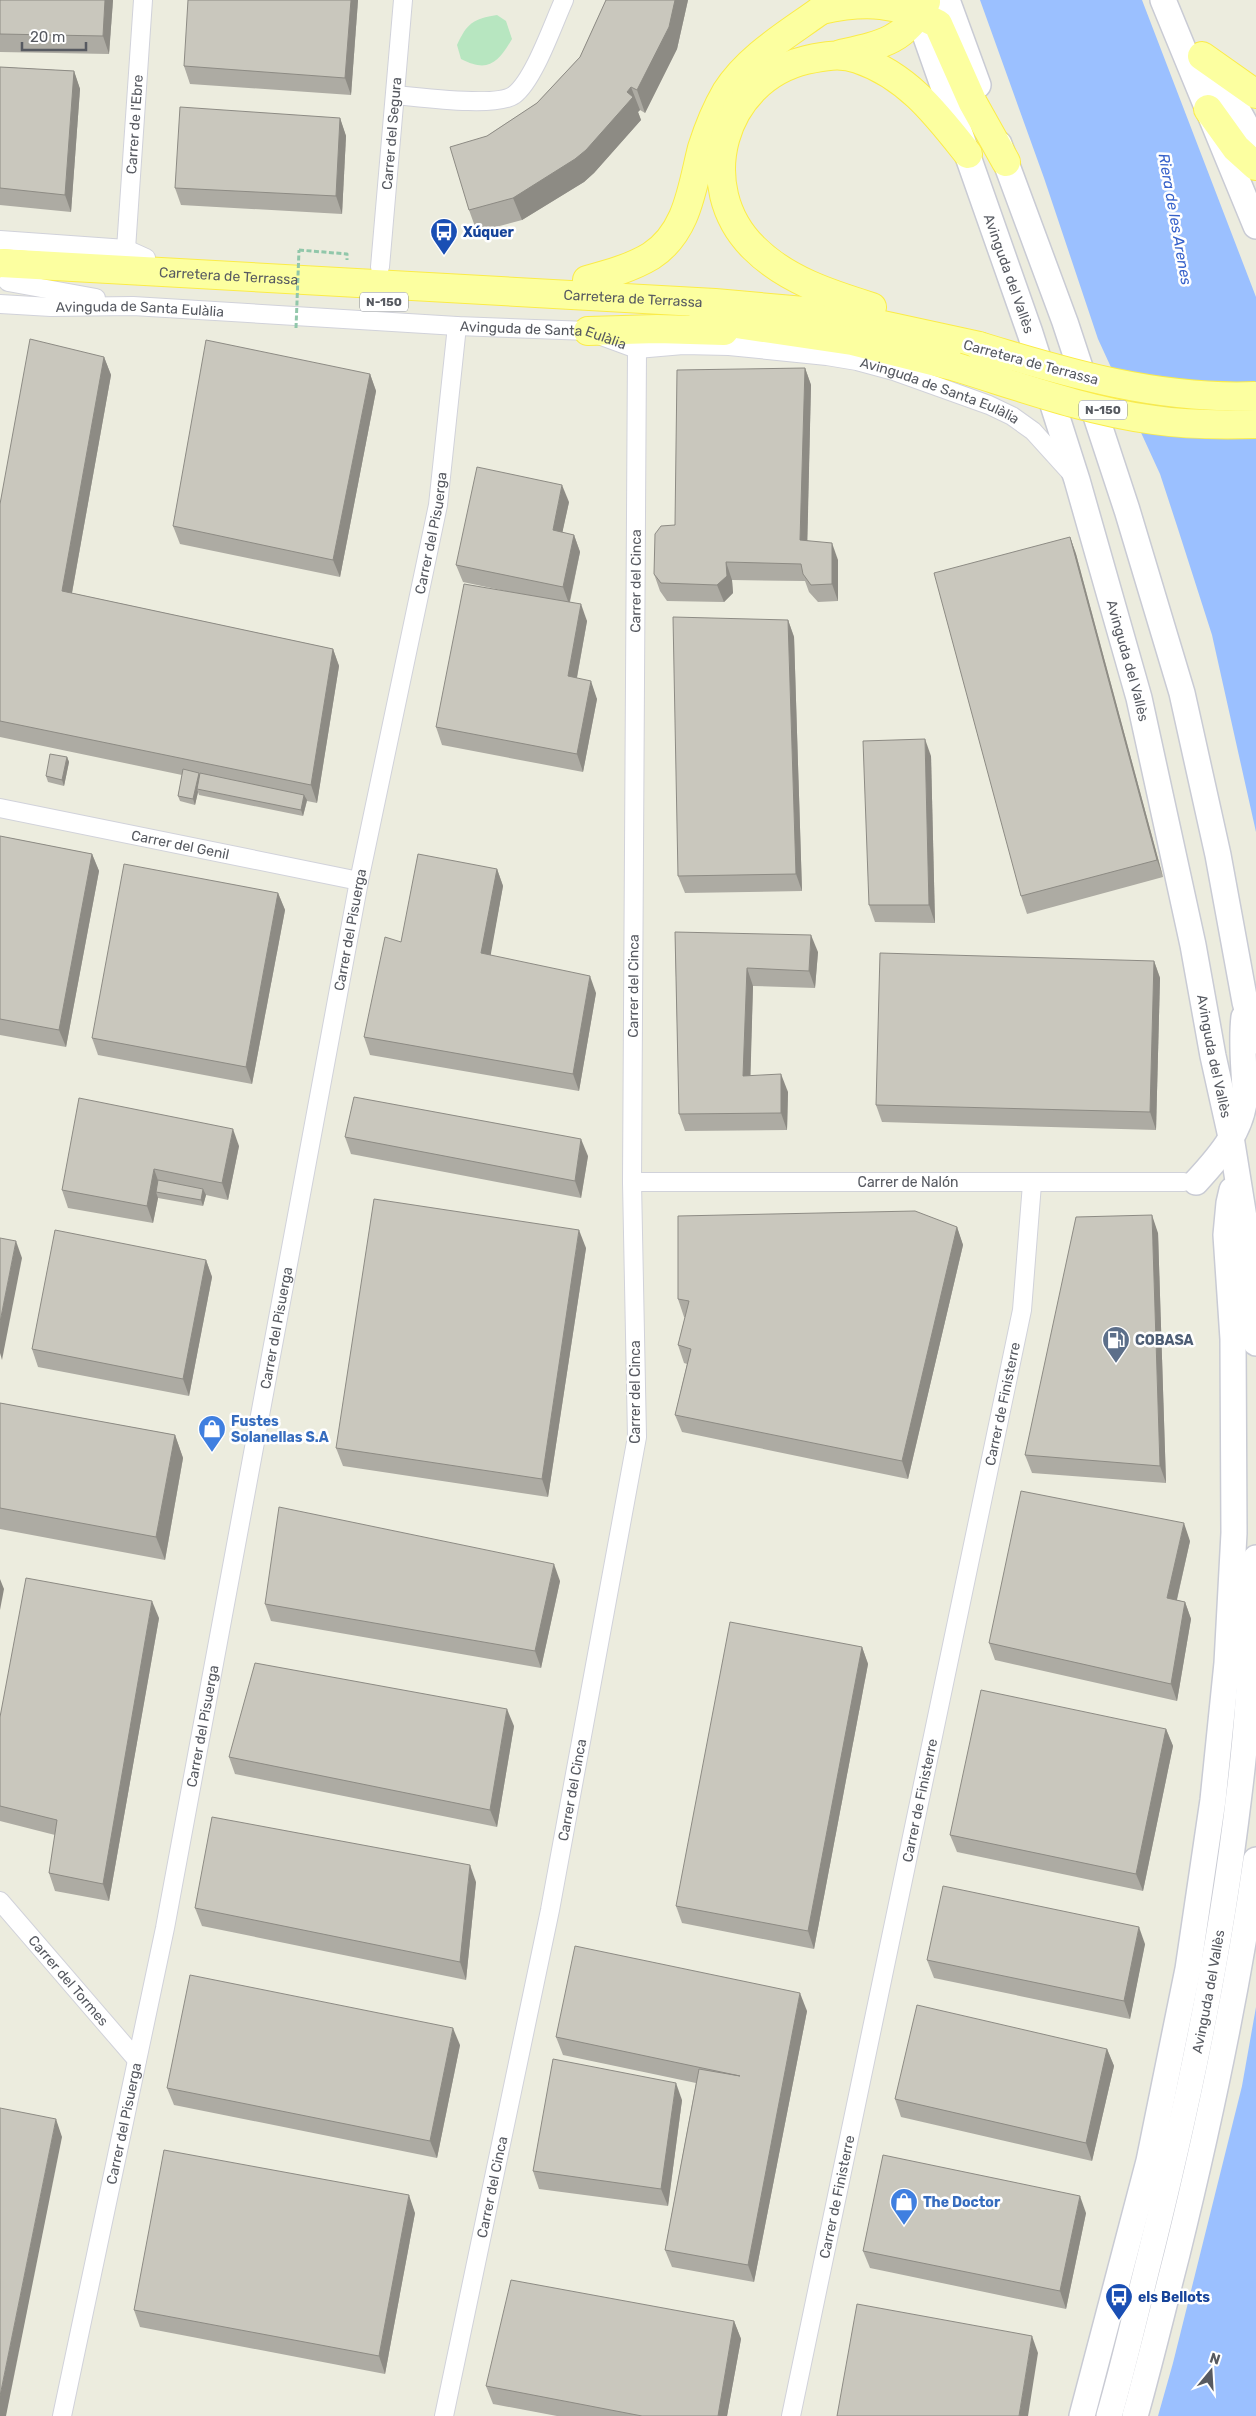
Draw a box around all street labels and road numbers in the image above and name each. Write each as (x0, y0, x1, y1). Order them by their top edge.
street label: Carrer de l'Ebre (123, 74, 147, 175)
street label: Carrer del Segura (379, 76, 405, 191)
street label: Avinguda del Vallès (980, 212, 1037, 336)
street label: Carretera de Terrassa (159, 264, 299, 289)
street label: Carretera de Terrassa (563, 287, 703, 311)
road number: N-150 (360, 292, 408, 312)
street label: Avinguda de Santa Eulàlia (56, 298, 224, 321)
street label: Avinguda de Santa Eulàlia (460, 318, 629, 353)
street label: Carretera de Terrassa (961, 336, 1100, 389)
street label: Avinguda de Santa Eulàlia (858, 354, 1023, 428)
road number: N-150 (1079, 400, 1127, 420)
street label: Carrer del Pisuerga (412, 471, 450, 596)
street label: Carrer del Cinca (627, 529, 645, 633)
street label: Avinguda del Vallès (1103, 598, 1152, 723)
street label: Carrer del Genil (130, 827, 231, 863)
street label: Carrer del Pisuerga (331, 867, 370, 992)
street label: Carrer del Cinca (625, 934, 642, 1038)
street label: Avinguda del Vallès (1193, 993, 1235, 1120)
street label: Carrer de Nalón (858, 1174, 958, 1191)
street label: Carrer del Pisuerga (257, 1266, 296, 1391)
street label: Carrer del Cinca (627, 1340, 644, 1444)
street label: Carrer de Finisterre (982, 1340, 1024, 1467)
street label: Carrer del Pisuerga (183, 1664, 223, 1789)
street label: Carrer de Finisterre (899, 1737, 941, 1864)
street label: Carrer del Cinca (555, 1738, 590, 1843)
street label: Avinguda del Vallès (1189, 1929, 1228, 2055)
street label: Carrer del Tormes (24, 1932, 112, 2030)
street label: Carrer del Pisuerga (103, 2061, 145, 2186)
street label: Carrer de Finisterre (816, 2133, 858, 2260)
street label: Carrer del Cinca (474, 2135, 511, 2240)

